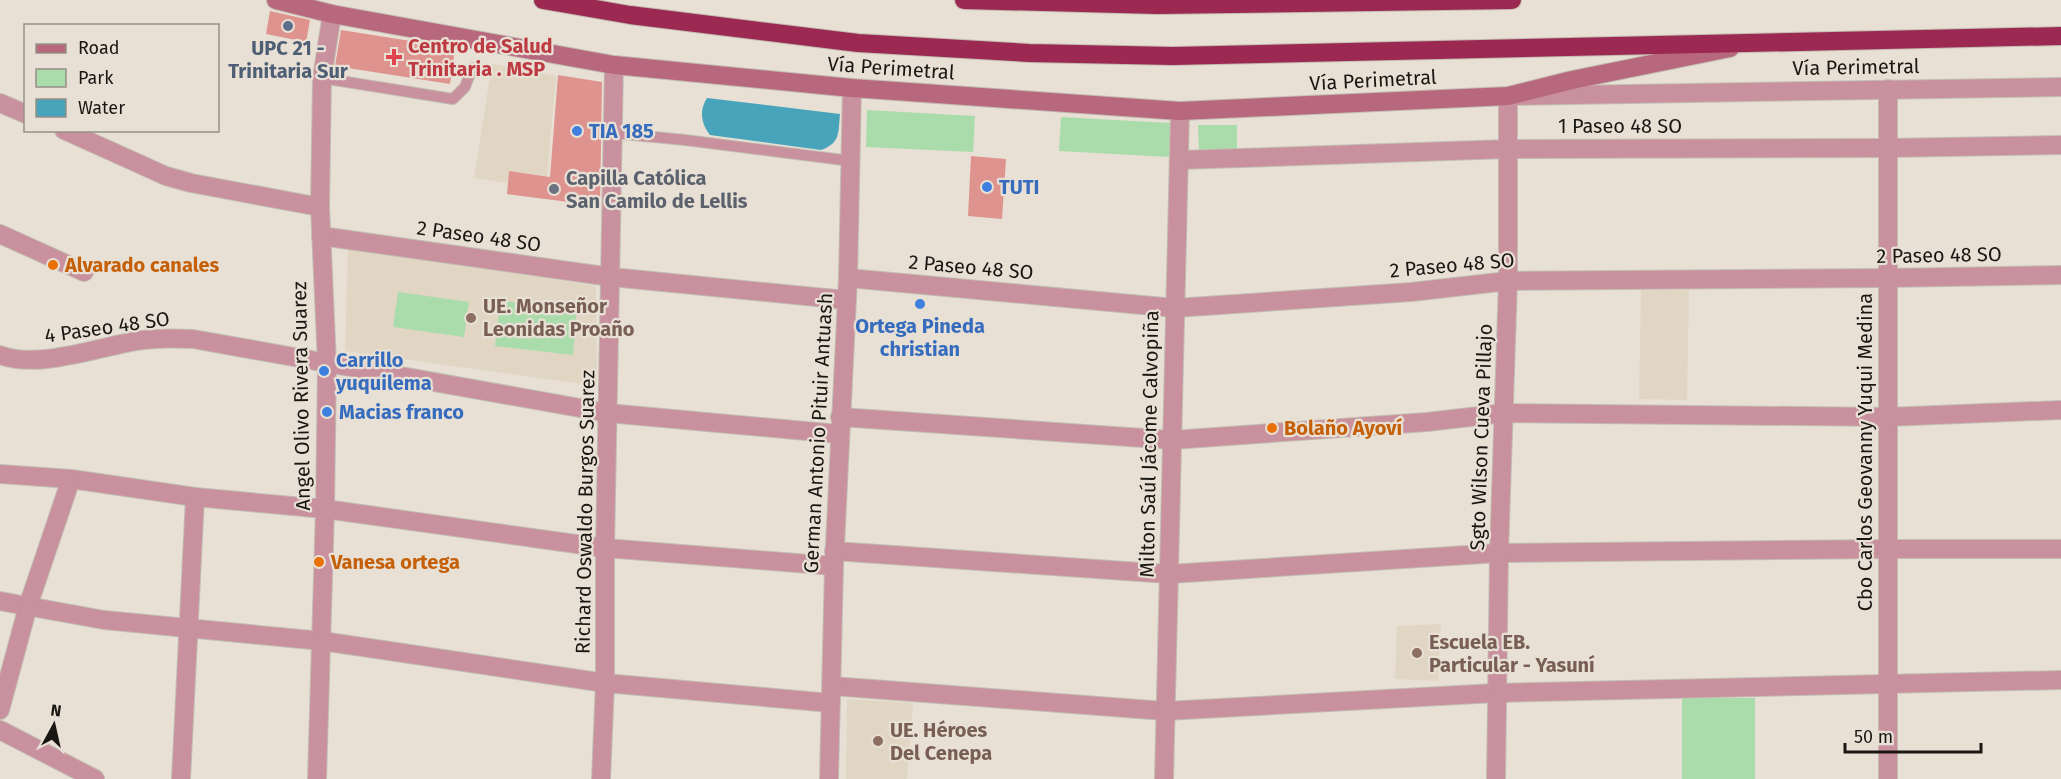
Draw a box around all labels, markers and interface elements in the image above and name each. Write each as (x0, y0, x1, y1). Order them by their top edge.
marker: UPC 21 - Trinitaria Sur (281, 19, 295, 33)
legend (24, 24, 219, 132)
place label: Centro de Salud Trinitaria . MSP (408, 34, 553, 81)
place label: UPC 21 - Trinitaria Sur (228, 36, 349, 83)
text: Road (78, 37, 120, 59)
marker: Centro de Salud Trinitaria . MSP (385, 48, 403, 66)
street label: Vía Perimetral (827, 52, 955, 84)
street label: Vía Perimetral (1792, 54, 1920, 80)
street label: Vía Perimetral (1309, 65, 1437, 95)
text: Park (78, 67, 114, 89)
text: Water (78, 97, 125, 119)
street label: 1 Paseo 48 SO (1558, 114, 1682, 138)
place label: TIA 185 (589, 119, 654, 143)
marker: TIA 185 (570, 124, 584, 138)
place label: Capilla Católica San Camilo de Lellis (566, 166, 748, 213)
place label: TUTI (999, 175, 1039, 199)
marker: TUTI (980, 180, 994, 194)
marker: Capilla Católica San Camilo de Lellis (547, 182, 561, 196)
street label: 2 Paseo 48 SO (415, 215, 543, 257)
street label: 2 Paseo 48 SO (1876, 242, 2002, 268)
street label: 2 Paseo 48 SO (1389, 248, 1515, 282)
street label: 2 Paseo 48 SO (908, 250, 1034, 284)
place label: Alvarado canales (64, 253, 220, 277)
marker: Alvarado canales (46, 258, 60, 272)
street label: Angel Olivo Rivera Suarez (287, 281, 315, 511)
street label: German Antonio Pituir Antuash (799, 292, 837, 574)
street label: Cbo Carlos Geovanny Yuqui Medina (1853, 293, 1877, 611)
place label: UE. Monseñor Leonidas Proaño (483, 294, 635, 341)
marker: Ortega Pineda christian (913, 297, 927, 311)
street label: 4 Paseo 48 SO (43, 306, 171, 348)
street label: Milton Saúl Jácome Calvopiña (1135, 310, 1163, 578)
marker: UE. Monseñor Leonidas Proaño (464, 311, 478, 325)
place label: Ortega Pineda christian (855, 314, 985, 361)
street label: Sgto Wilson Cueva Pillajo (1465, 323, 1497, 551)
place label: Carrillo yuquilema (335, 348, 432, 395)
marker: Carrillo yuquilema (317, 364, 331, 378)
street label: Richard Oswaldo Burgos Suarez (571, 369, 599, 654)
place label: Macias franco (339, 400, 464, 424)
marker: Macias franco (320, 405, 334, 419)
place label: Bolaño Ayoví (1284, 416, 1403, 440)
marker: Bolaño Ayoví (1265, 421, 1279, 435)
place label: Vanesa ortega (330, 550, 460, 574)
marker: Vanesa ortega (312, 555, 326, 569)
place label: Escuela EB. Particular - Yasuní (1429, 630, 1595, 677)
marker: Escuela EB. Particular - Yasuní (1410, 646, 1424, 660)
north arrow (24, 695, 84, 755)
text: N (49, 700, 63, 721)
scale bar (1845, 716, 1982, 754)
place label: UE. Héroes Del Cenepa (890, 718, 992, 765)
text: 50 m (1854, 726, 1893, 748)
marker: UE. Héroes Del Cenepa (871, 734, 885, 748)

